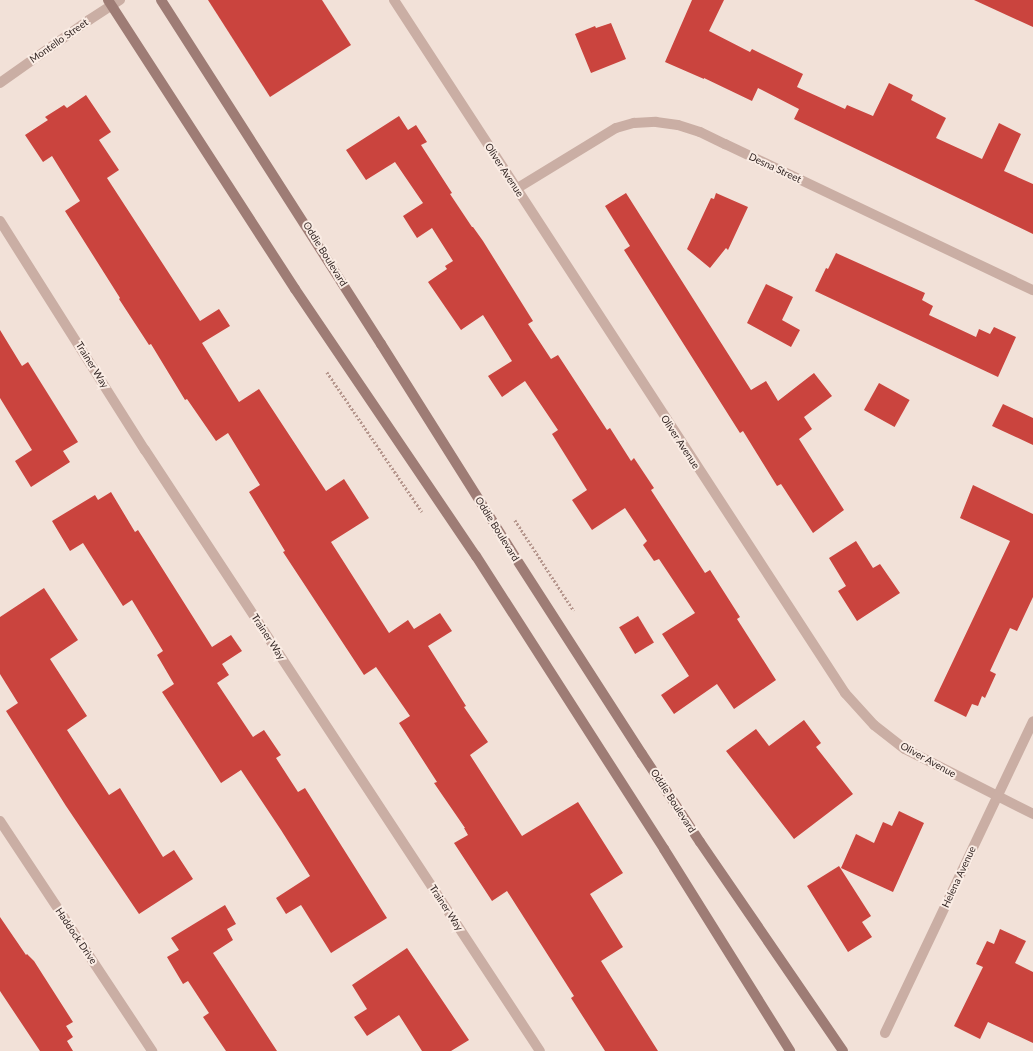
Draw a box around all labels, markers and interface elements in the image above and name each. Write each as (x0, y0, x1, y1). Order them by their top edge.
street label: Montello Street (28, 16, 90, 66)
street label: Oliver Avenue (482, 141, 526, 199)
street label: Desna Street (747, 151, 803, 185)
street label: Oddie Boulevard (300, 220, 350, 288)
street label: Trainer Way (73, 340, 111, 390)
street label: Oliver Avenue (658, 413, 702, 471)
street label: Oddie Boulevard (472, 495, 522, 563)
street label: Trainer Way (249, 612, 287, 662)
street label: Oliver Avenue (898, 740, 958, 780)
street label: Oddie Boulevard (648, 767, 698, 835)
street label: Helena Avenue (939, 844, 979, 910)
street label: Trainer Way (427, 883, 465, 933)
street label: Haddock Drive (53, 905, 99, 967)

